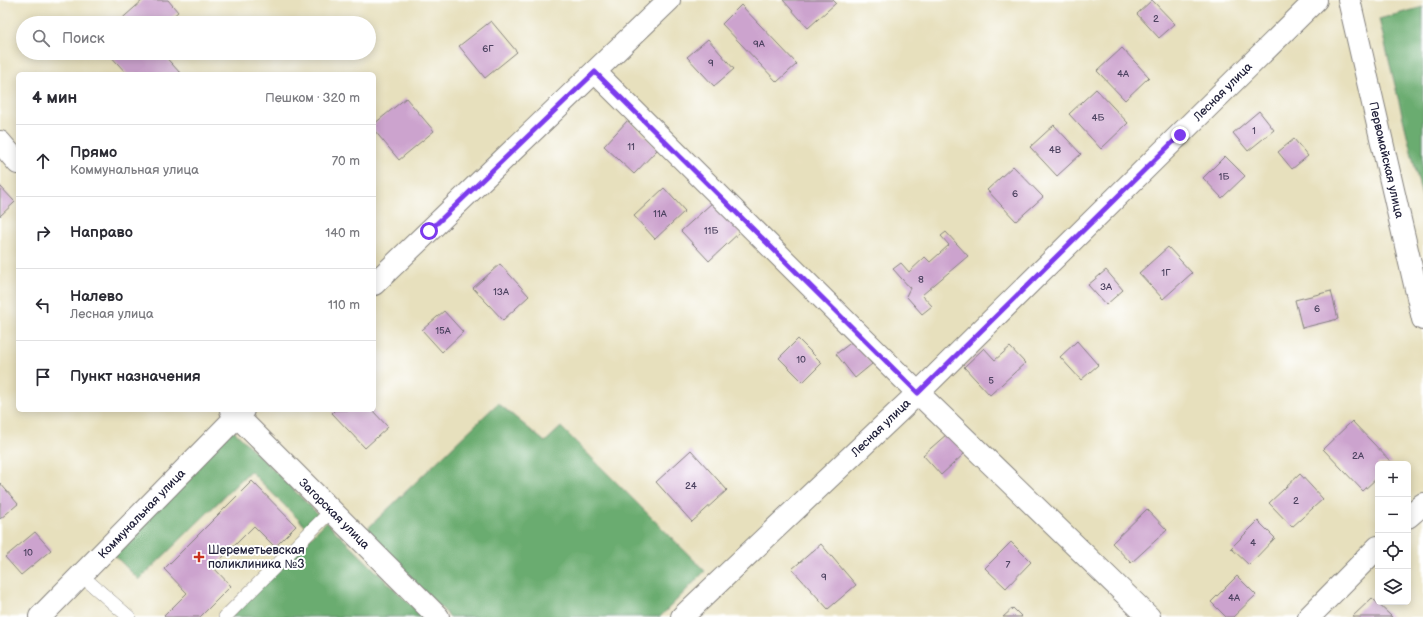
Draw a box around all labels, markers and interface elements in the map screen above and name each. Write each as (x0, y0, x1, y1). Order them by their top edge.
house number: 2 (1153, 13, 1159, 25)
search box (16, 16, 376, 60)
icon: search (30, 27, 52, 49)
text: Поиск (62, 29, 105, 48)
house number: 9А (753, 38, 766, 50)
house number: 6Г (482, 43, 494, 55)
house number: 9 (708, 57, 714, 69)
street label: Лесная улица (1190, 59, 1256, 125)
house number: 4А (1117, 68, 1130, 80)
text: 4 мин (32, 88, 77, 108)
text: Пешком · 320 m (265, 90, 360, 106)
street label: Первомайская улица (1365, 100, 1407, 220)
house number: 4Б (1091, 112, 1105, 124)
house number: 1 (1252, 125, 1256, 137)
route end (1171, 126, 1189, 144)
house number: 11 (627, 141, 635, 153)
text: Прямо (70, 143, 117, 162)
house number: 4В (1049, 144, 1062, 156)
icon: ahead (32, 150, 54, 172)
text: 70 m (332, 153, 360, 169)
text: Коммунальная улица (70, 162, 199, 178)
house number: 1Б (1219, 171, 1229, 183)
house number: 6 (1012, 188, 1018, 200)
house number: 11А (653, 208, 668, 220)
icon: right (32, 222, 54, 244)
route start (420, 222, 438, 240)
text: Направо (70, 223, 133, 242)
text: 140 m (325, 225, 360, 241)
house number: 11Б (704, 225, 718, 237)
house number: 1Г (1161, 267, 1171, 279)
house number: 8 (918, 274, 924, 286)
house number: 3А (1100, 281, 1113, 293)
house number: 13А (493, 286, 510, 298)
text: Налево (70, 287, 123, 306)
icon: left (32, 294, 54, 316)
text: 110 m (328, 297, 360, 313)
house number: 6 (1314, 303, 1320, 315)
text: Лесная улица (70, 306, 154, 322)
house number: 15А (435, 325, 452, 337)
house number: 10 (796, 354, 806, 366)
icon: arrive (32, 366, 54, 388)
text: Пункт назначения (70, 367, 201, 386)
house number: 5 (988, 375, 994, 387)
street label: Лесная улица (847, 396, 914, 461)
house number: 2А (1352, 450, 1365, 462)
map controls (1375, 461, 1411, 605)
button: + (1375, 461, 1411, 497)
street label: Коммунальная улица (95, 466, 189, 562)
street label: Загорская улица (296, 476, 372, 552)
house number: 24 (685, 480, 697, 492)
house number: 2 (1293, 495, 1299, 507)
button: − (1375, 497, 1411, 533)
button: locate (1375, 533, 1411, 569)
house number: 4 (1250, 537, 1256, 549)
place label: Шереметьевская поликлиника №3 (208, 543, 305, 572)
house number: 10 (23, 547, 33, 559)
marker: Шереметьевская поликлиника №3 (193, 551, 205, 563)
house number: 7 (1006, 559, 1011, 571)
button: layers (1375, 569, 1411, 605)
house number: 9 (821, 571, 827, 583)
house number: 4А (1228, 592, 1241, 604)

